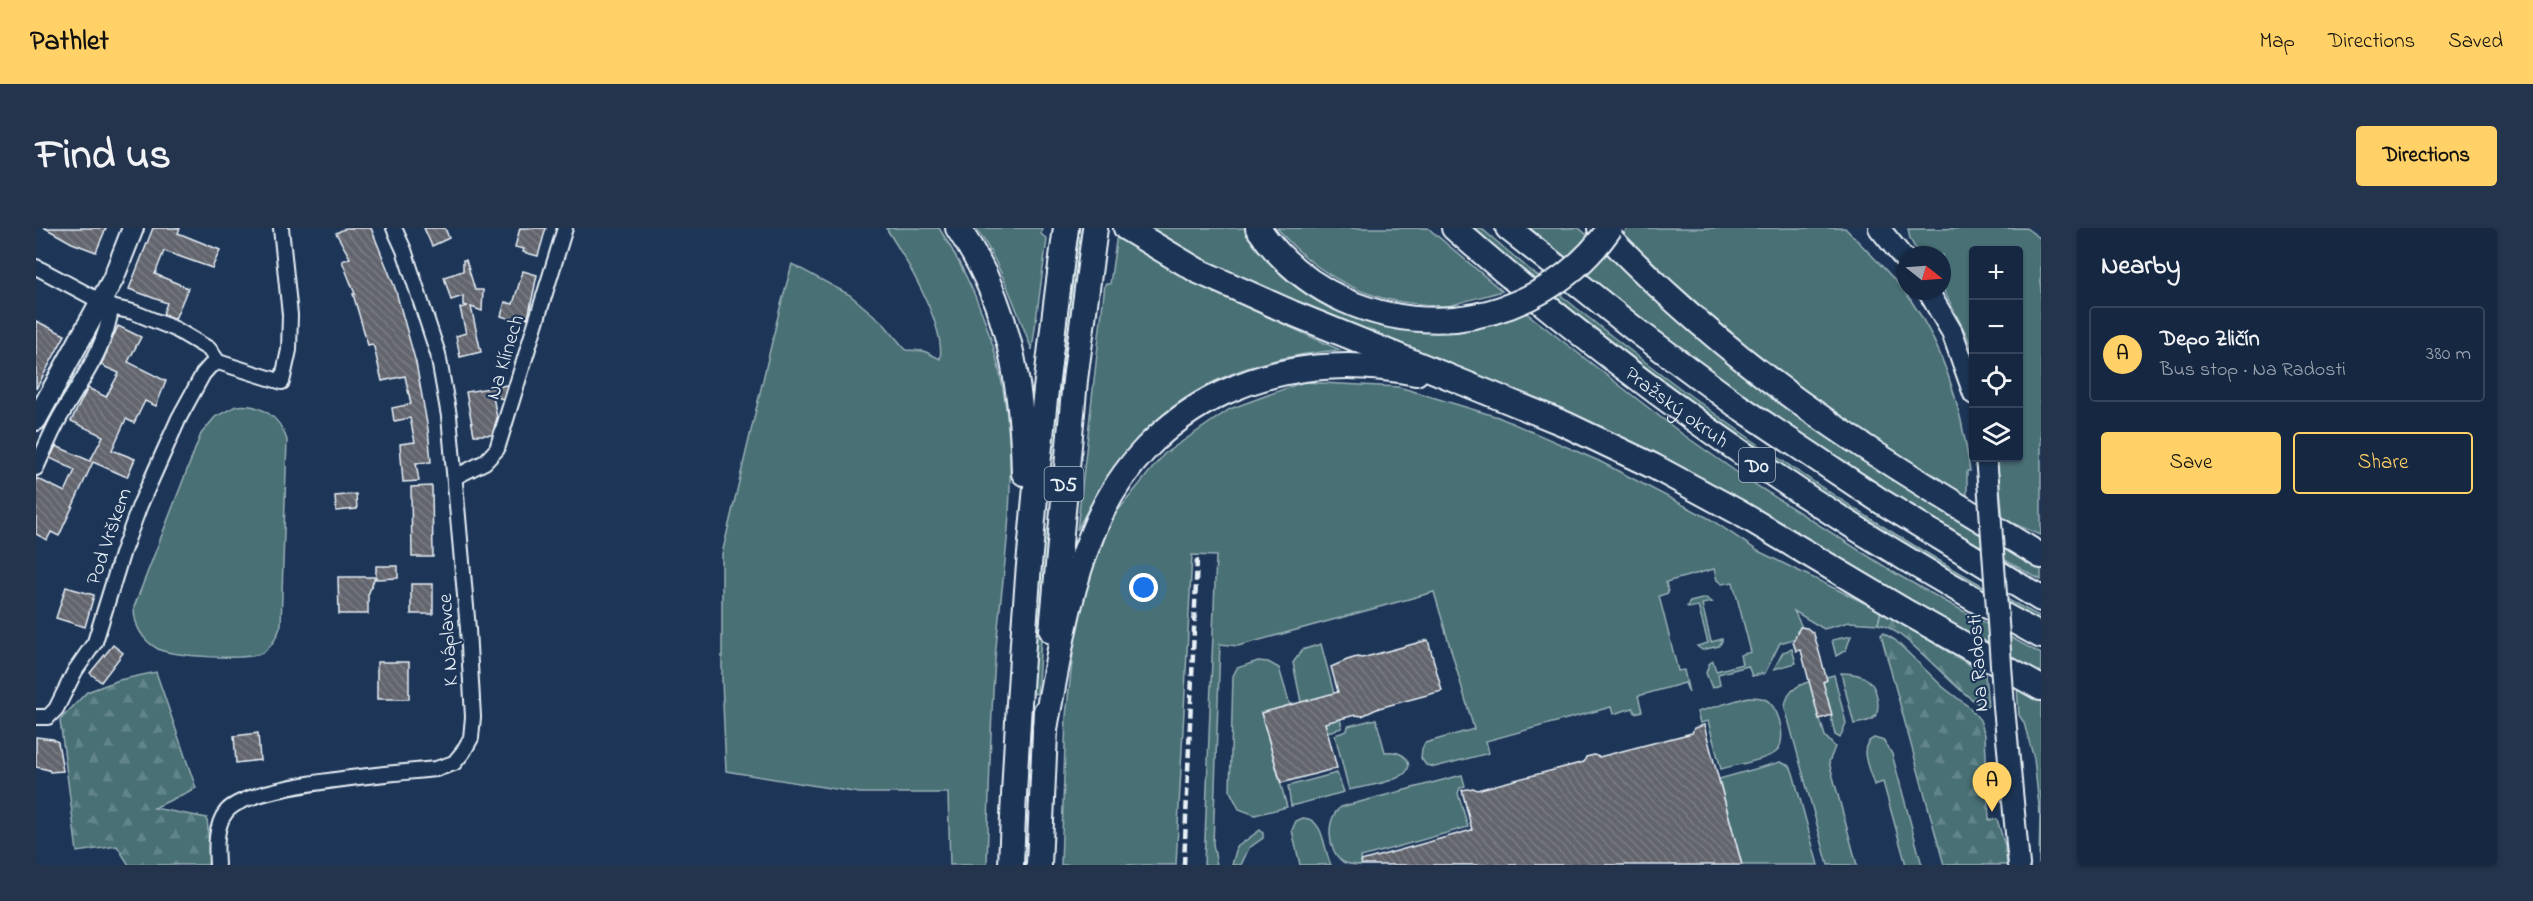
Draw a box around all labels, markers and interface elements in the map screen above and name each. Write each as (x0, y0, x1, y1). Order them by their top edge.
text: Pathlet (30, 22, 109, 63)
text: Map (2259, 27, 2295, 57)
text: Directions (2328, 27, 2415, 57)
text: Saved (2448, 27, 2503, 57)
text: Find us (36, 126, 171, 187)
button: Directions (2356, 126, 2497, 186)
north arrow (1897, 246, 1951, 300)
map controls (1969, 246, 2023, 462)
button: + (1969, 246, 2023, 300)
text: Nearby (2101, 248, 2180, 286)
button: − (1969, 300, 2023, 354)
street label: Na Klínech (479, 311, 533, 404)
text: Depo Zličín (2160, 324, 2260, 356)
text: A (2116, 340, 2129, 369)
text: 380 m (2426, 340, 2471, 369)
button: locate (1969, 354, 2023, 408)
text: Bus stop · Na Radosti (2160, 356, 2346, 385)
street label: Pražský okruh (1618, 360, 1734, 456)
button: layers (1969, 408, 2023, 462)
button: Save (2101, 432, 2281, 494)
button: Share (2293, 432, 2473, 494)
road number: D0 (1739, 448, 1775, 482)
road number: D5 (1044, 467, 1084, 501)
street label: Pod Vrškem (79, 484, 140, 589)
your location (1129, 573, 1158, 602)
street label: K Náplavce (431, 592, 467, 687)
street label: Na Radosti (1961, 613, 1997, 713)
pin: A (1972, 762, 2012, 812)

